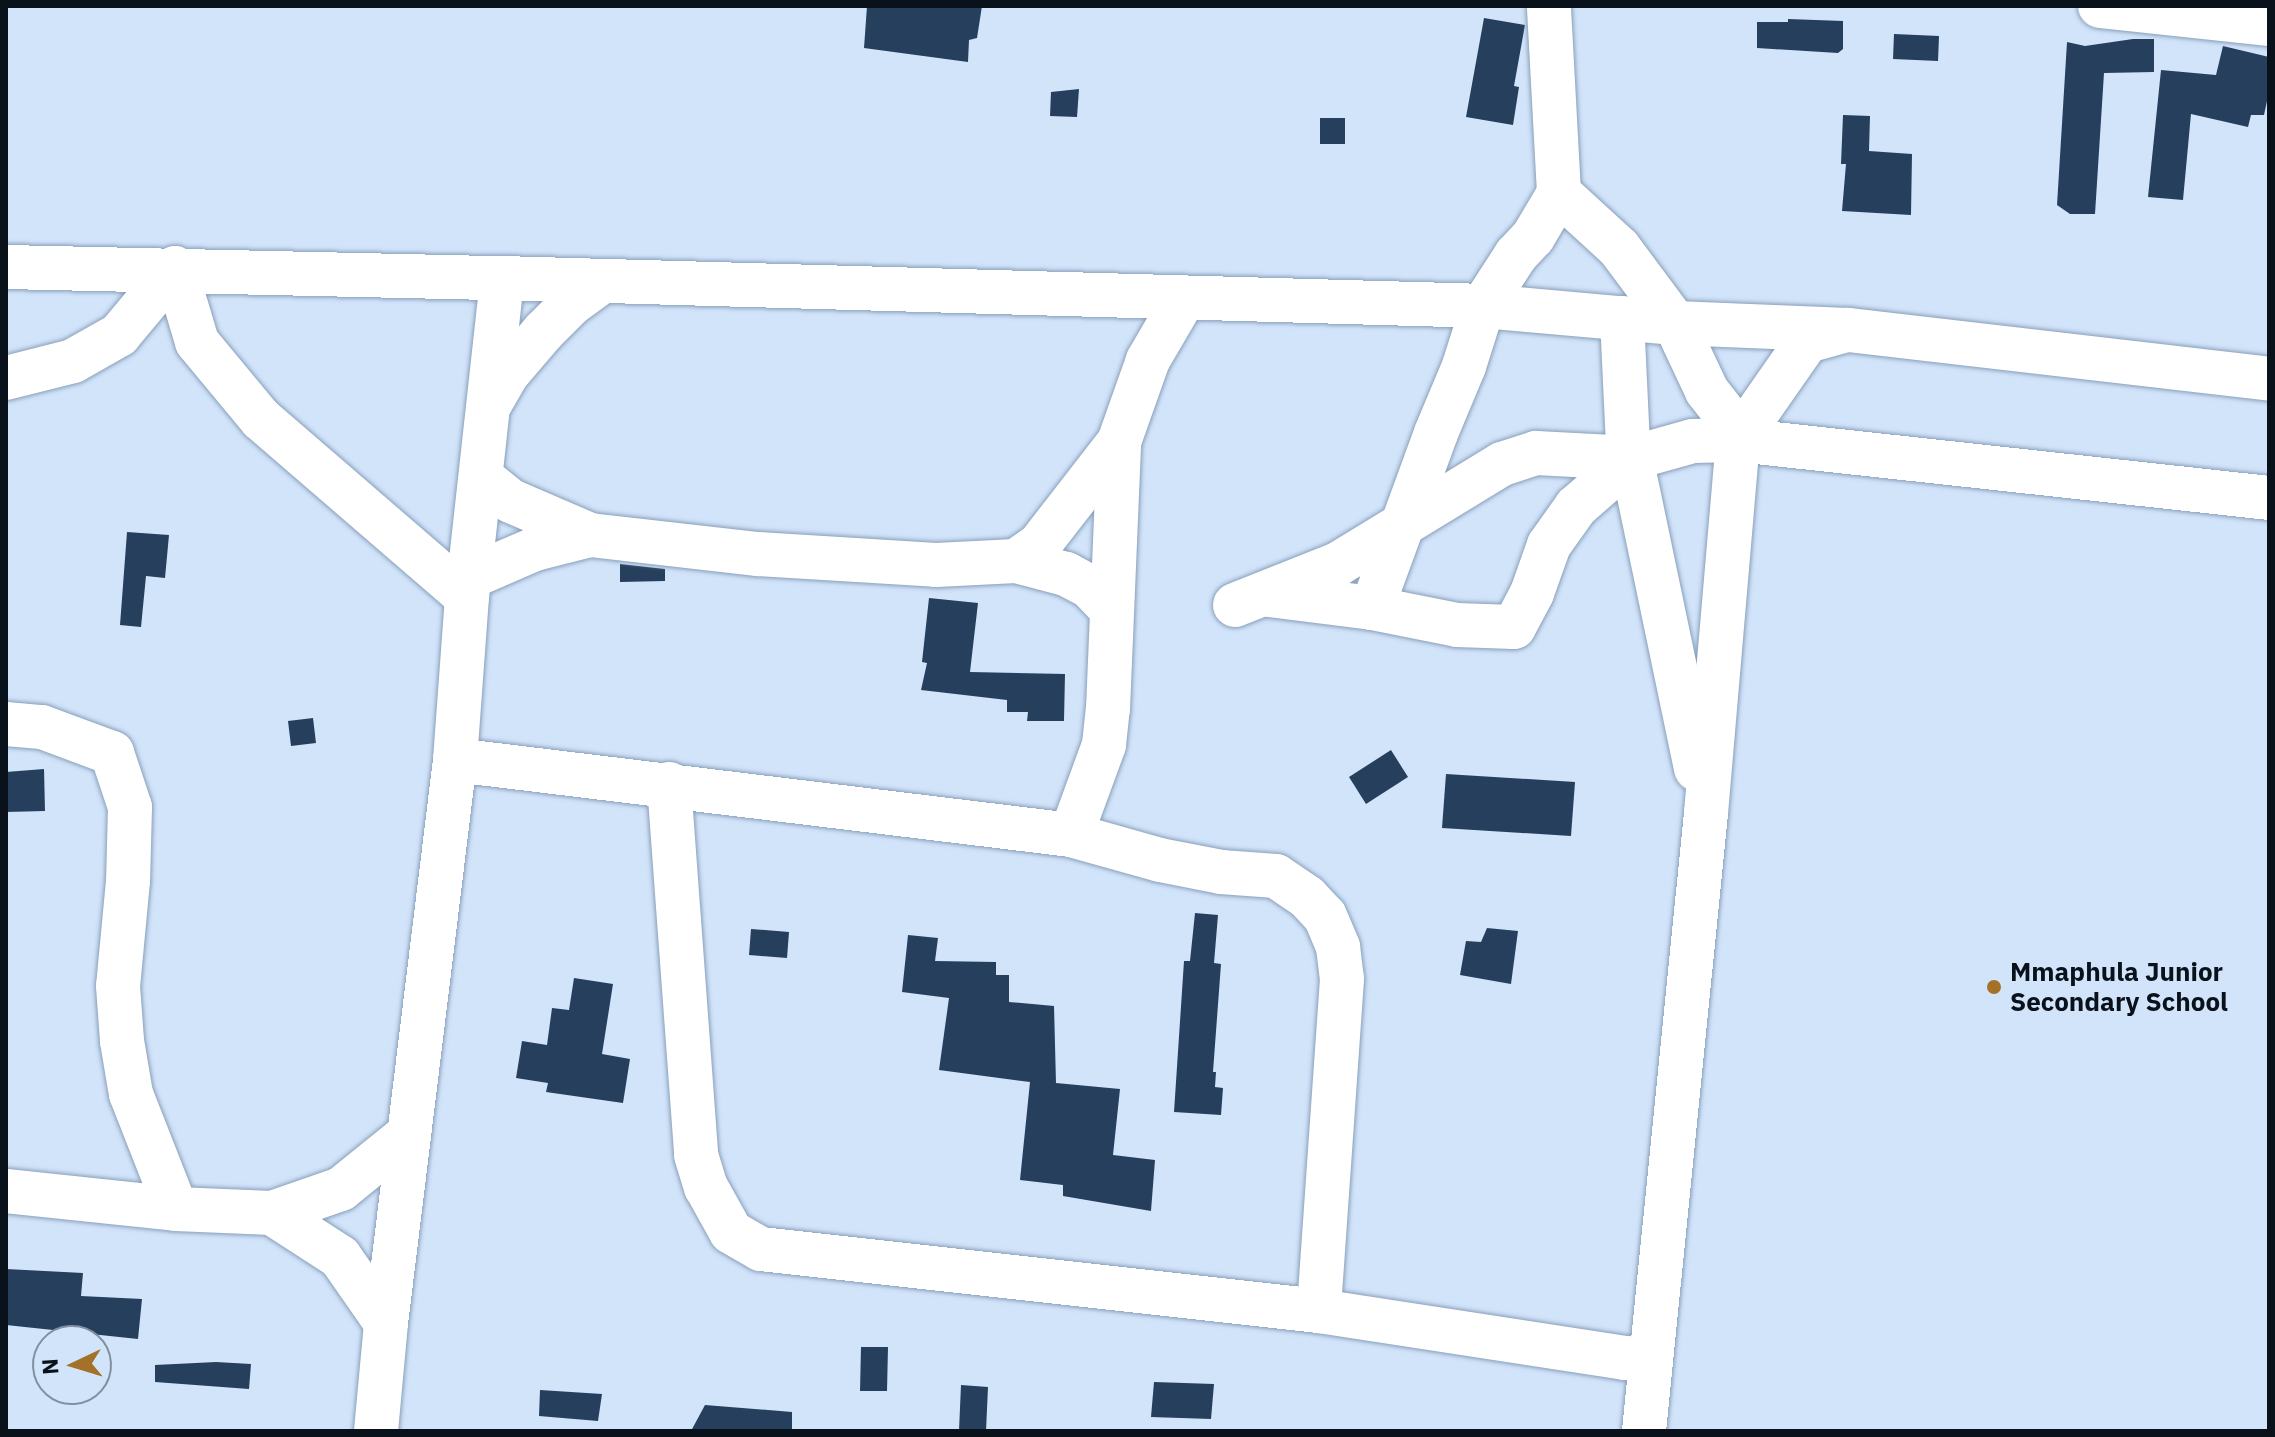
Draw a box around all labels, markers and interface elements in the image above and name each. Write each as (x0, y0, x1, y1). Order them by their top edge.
place label: Mmaphula Junior Secondary School (2010, 956, 2228, 1018)
marker: Mmaphula Junior Secondary School (1985, 978, 2003, 996)
north arrow (32, 1325, 112, 1405)
text: N (35, 1358, 65, 1376)

